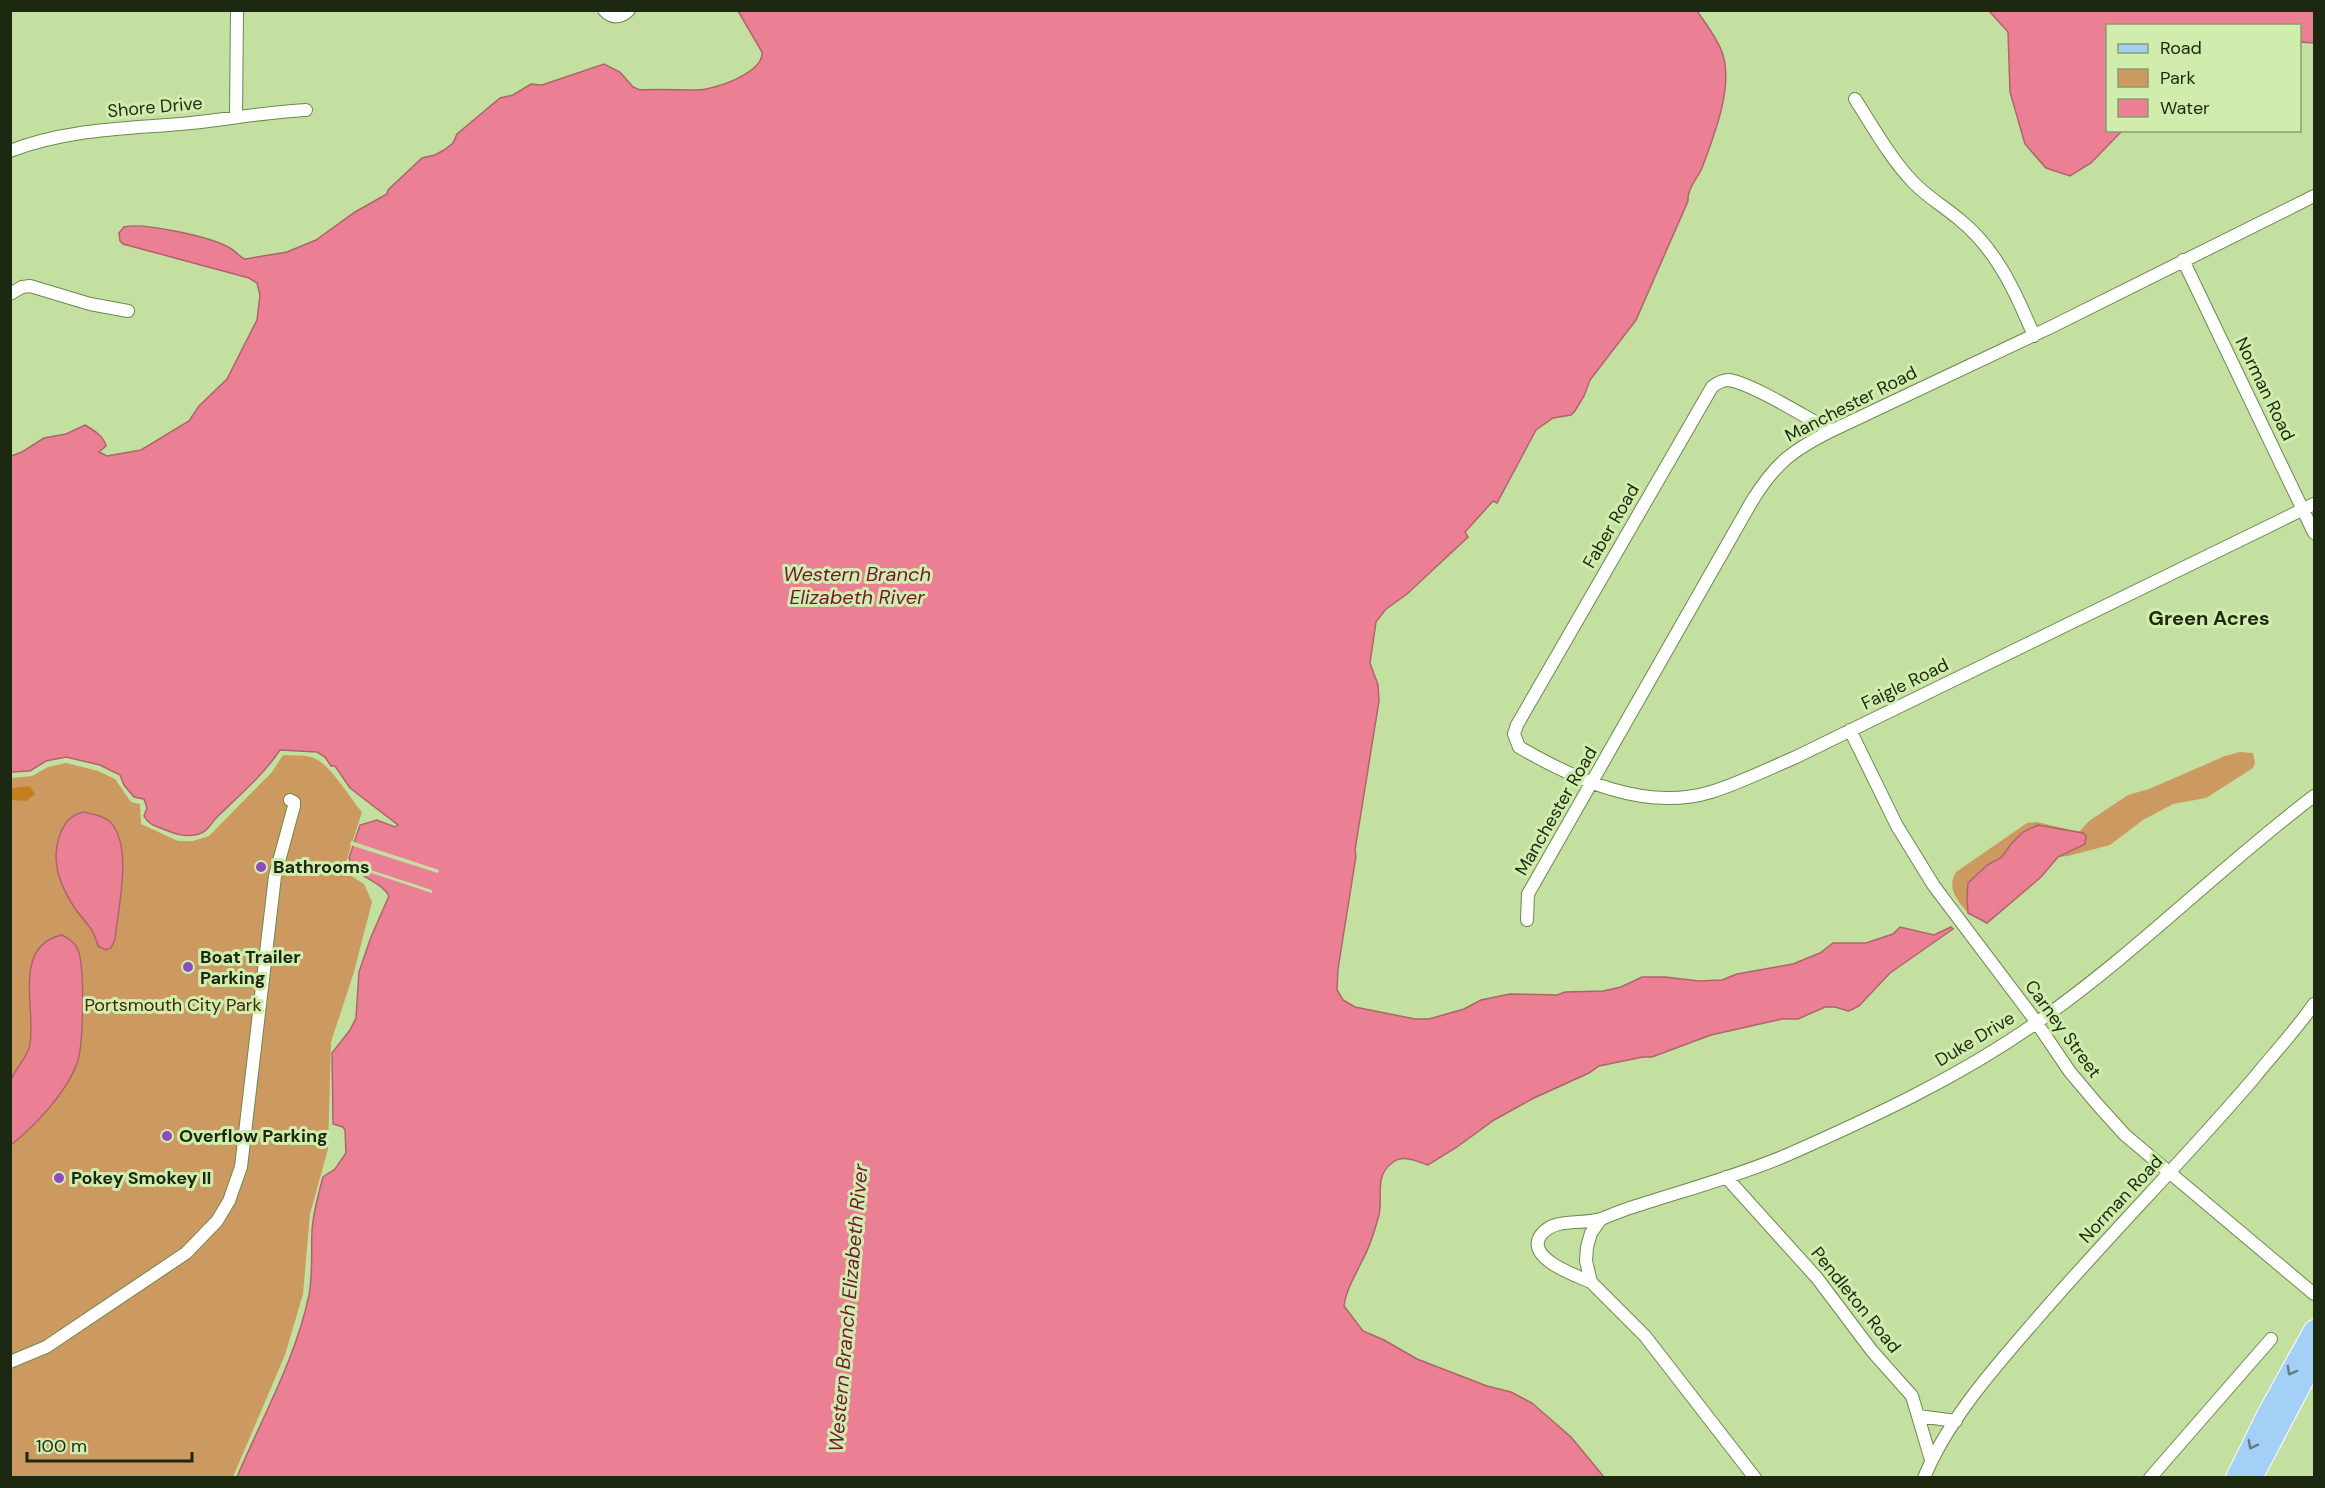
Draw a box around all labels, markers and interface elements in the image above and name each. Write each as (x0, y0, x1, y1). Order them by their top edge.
legend (2106, 24, 2301, 132)
text: Road (2160, 36, 2202, 60)
text: Park (2160, 66, 2196, 90)
street label: Shore Drive (106, 91, 204, 123)
text: Water (2160, 96, 2210, 120)
street label: Norman Road (2230, 333, 2300, 445)
street label: Manchester Road (1781, 360, 1921, 448)
street label: Faber Road (1577, 479, 1645, 573)
water label: Western Branch Elizabeth River (783, 561, 931, 610)
district label: Green Acres (2148, 605, 2270, 631)
street label: Faigle Road (1857, 653, 1953, 715)
street label: Manchester Road (1509, 742, 1603, 880)
place label: Bathrooms (273, 855, 370, 879)
marker: Bathrooms (254, 860, 268, 874)
place label: Boat Trailer Parking (200, 945, 301, 990)
marker: Boat Trailer Parking (181, 960, 195, 974)
street label: Carney Street (2019, 975, 2107, 1083)
park label: Portsmouth City Park (84, 993, 262, 1017)
street label: Duke Drive (1931, 1006, 2019, 1072)
place label: Overflow Parking (179, 1124, 328, 1148)
marker: Overflow Parking (160, 1129, 174, 1143)
street label: Norman Road (2074, 1150, 2168, 1248)
water label: Western Branch Elizabeth River (822, 1162, 874, 1453)
place label: Pokey Smokey II (71, 1166, 211, 1190)
marker: Pokey Smokey II (52, 1171, 66, 1185)
street label: Pendleton Road (1806, 1242, 1906, 1358)
one-way arrow (2287, 1365, 2298, 1376)
scale bar (27, 1425, 192, 1463)
text: 100 m (36, 1434, 87, 1458)
one-way arrow (2248, 1439, 2259, 1450)

